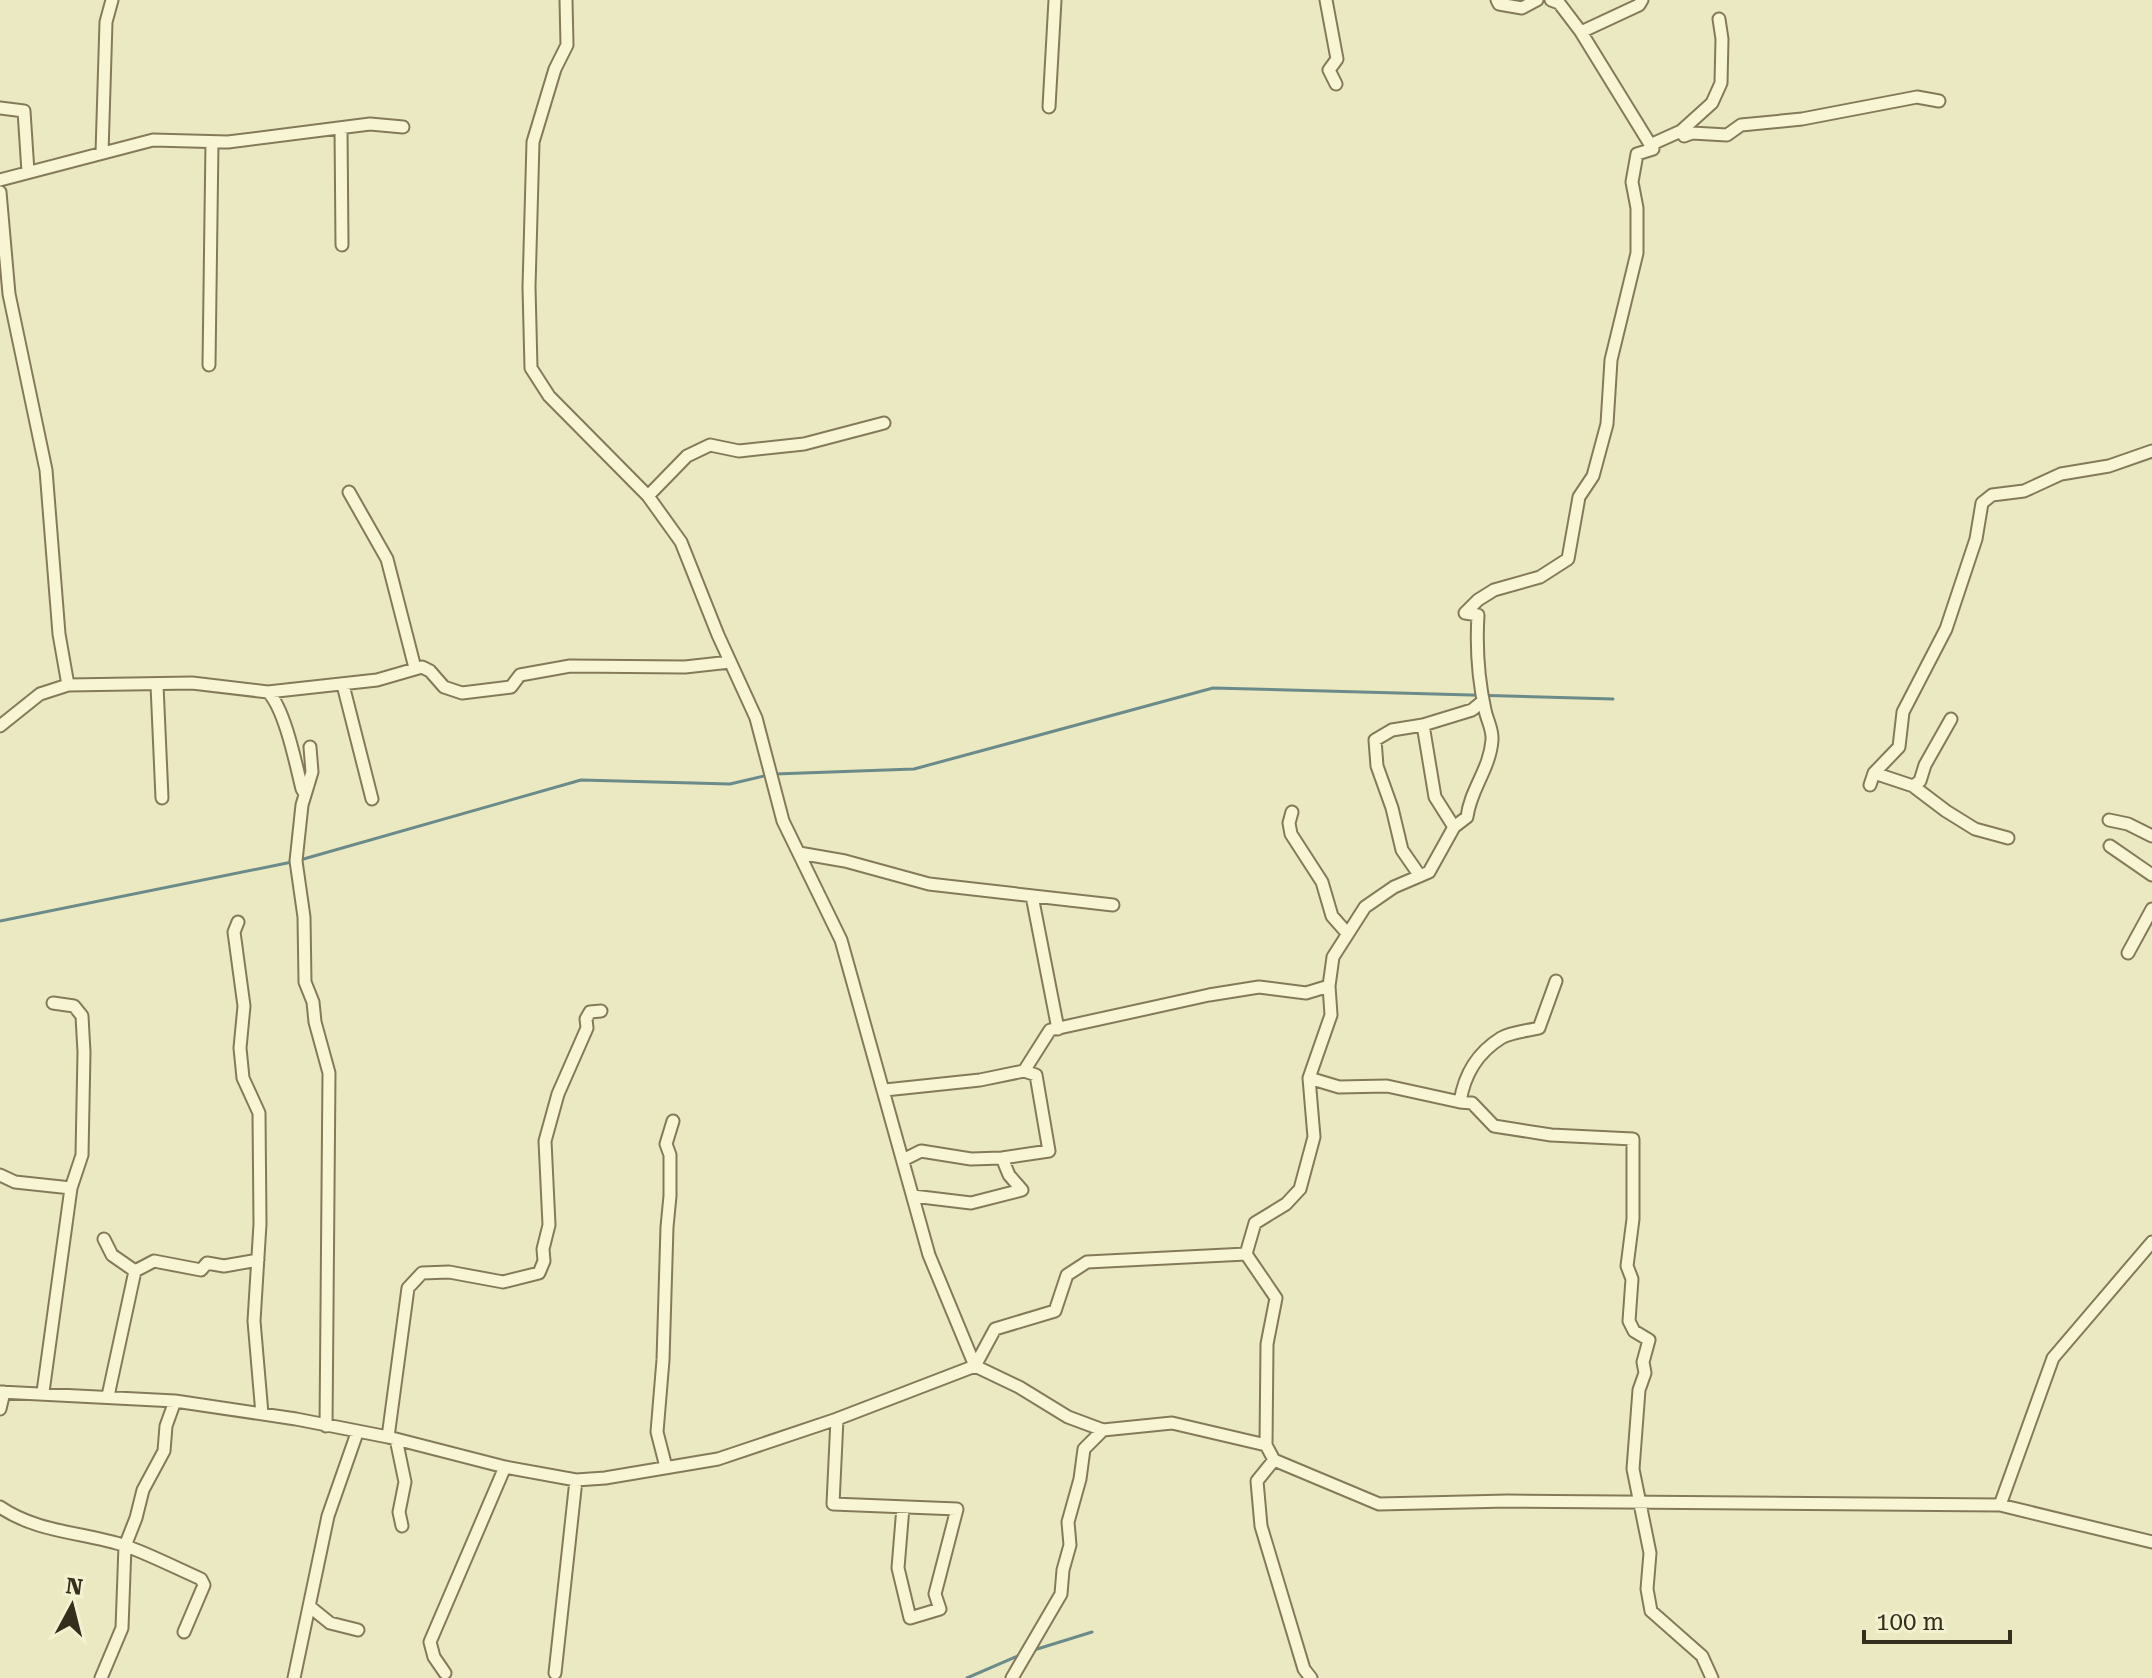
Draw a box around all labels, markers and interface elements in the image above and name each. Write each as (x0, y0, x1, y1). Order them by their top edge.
north arrow (32, 1566, 112, 1646)
text: N (64, 1573, 84, 1600)
scale bar (1864, 1594, 2010, 1644)
text: 100 m (1876, 1608, 1944, 1636)

